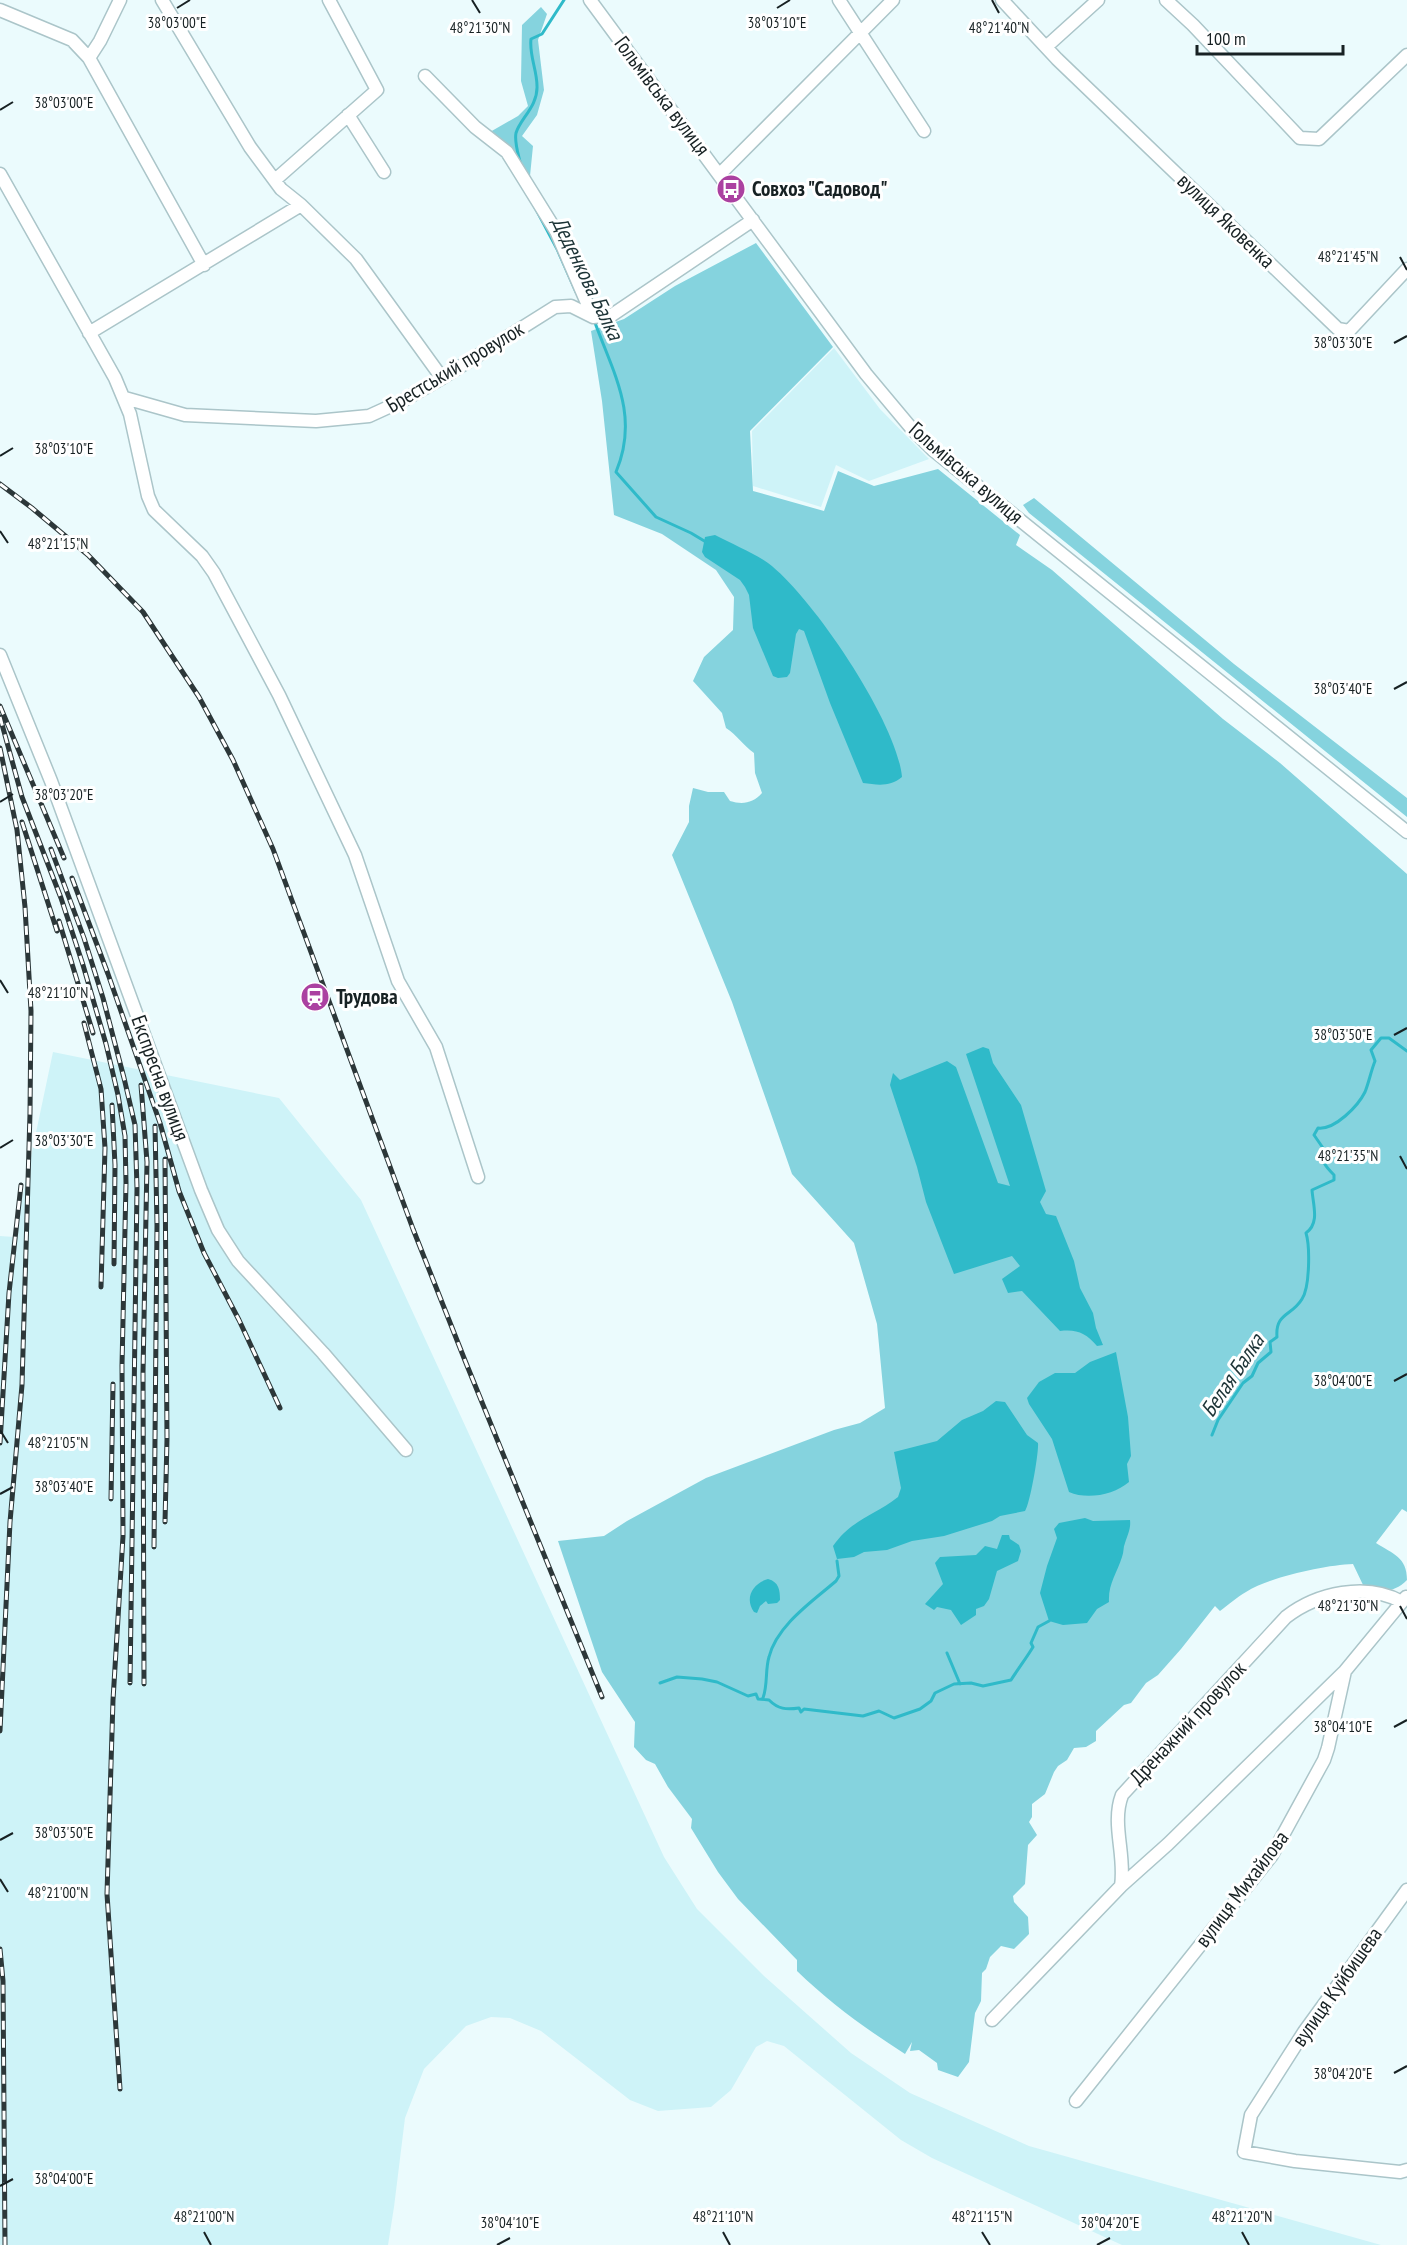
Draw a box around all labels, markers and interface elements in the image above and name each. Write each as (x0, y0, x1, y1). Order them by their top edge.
text: 38°03'00"E (147, 13, 207, 32)
text: 38°03'10"E (747, 13, 807, 32)
text: 48°21'30"N (450, 18, 510, 37)
text: 48°21'40"N (969, 18, 1029, 37)
scale bar (1197, 18, 1342, 56)
text: 100 m (1206, 27, 1246, 50)
street label: Гольмівська вулиця (609, 31, 716, 161)
text: 38°03'00"E (34, 93, 94, 112)
street label: вулиця Яковенка (1172, 167, 1281, 274)
bus stop icon: Совхоз "Садовод" (715, 173, 747, 205)
place label: Совхоз "Садовод" (752, 175, 888, 202)
water label: Деденкова Балка (546, 211, 630, 345)
text: 48°21'45"N (1318, 247, 1378, 266)
street label: Брестський провулок (381, 315, 529, 418)
text: 38°03'30"E (1313, 333, 1373, 352)
street label: Гольмівська вулиця (904, 416, 1029, 530)
text: 38°03'10"E (34, 439, 94, 458)
text: 48°21'15"N (28, 534, 88, 553)
text: 38°03'40"E (1313, 679, 1373, 698)
text: 38°03'20"E (34, 785, 94, 804)
station icon: Трудова (299, 981, 331, 1013)
text: 48°21'10"N (28, 983, 88, 1002)
place label: Трудова (336, 983, 398, 1010)
street label: Експресна вулиця (125, 1011, 196, 1144)
text: 38°03'50"E (1313, 1025, 1373, 1044)
text: 38°03'30"E (34, 1131, 94, 1150)
text: 48°21'35"N (1318, 1146, 1378, 1165)
water label: Белая Балка (1194, 1327, 1271, 1422)
text: 38°04'00"E (1313, 1371, 1373, 1390)
text: 48°21'05"N (28, 1433, 88, 1452)
text: 38°03'40"E (34, 1477, 94, 1496)
text: 48°21'30"N (1318, 1596, 1378, 1615)
street label: Дренажний провулок (1124, 1655, 1252, 1790)
text: 38°04'10"E (1313, 1717, 1373, 1736)
text: 38°03'50"E (34, 1823, 94, 1842)
street label: вулиця Михайлова (1189, 1825, 1294, 1952)
text: 48°21'00"N (28, 1883, 88, 1902)
street label: вулиця Куйбишева (1286, 1922, 1388, 2052)
text: 38°04'20"E (1313, 2064, 1373, 2083)
text: 38°04'00"E (34, 2169, 94, 2188)
text: 48°21'00"N (174, 2207, 234, 2226)
text: 48°21'10"N (693, 2207, 753, 2226)
text: 48°21'15"N (952, 2207, 1012, 2226)
text: 48°21'20"N (1212, 2207, 1272, 2226)
text: 38°04'10"E (480, 2213, 540, 2232)
text: 38°04'20"E (1080, 2213, 1140, 2232)

